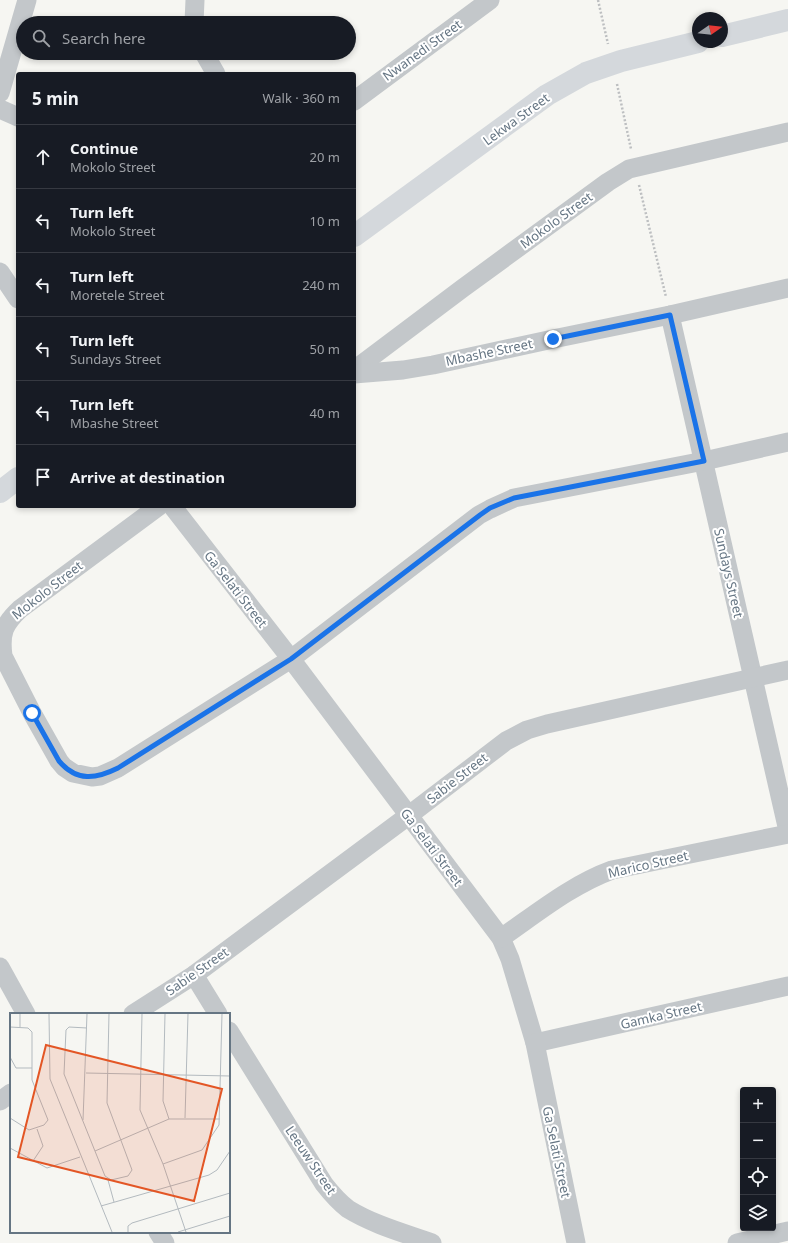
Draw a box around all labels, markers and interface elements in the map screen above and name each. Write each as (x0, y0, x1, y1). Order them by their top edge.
north arrow (692, 12, 728, 48)
street label: Nwanedi Street (379, 15, 465, 85)
search box (16, 16, 356, 60)
icon: search (30, 27, 52, 49)
text: Search here (62, 28, 145, 48)
text: 5 min (32, 87, 79, 110)
text: Walk · 360 m (262, 89, 340, 107)
street label: Lekwa Street (479, 89, 553, 149)
text: Continue (70, 138, 138, 158)
icon: ahead (32, 146, 54, 168)
text: 20 m (310, 148, 340, 166)
text: Mokolo Street (70, 158, 155, 176)
street label: Mokolo Street (516, 187, 596, 252)
text: Turn left (70, 202, 134, 222)
icon: left (32, 210, 54, 232)
text: 10 m (310, 212, 340, 230)
text: Mokolo Street (70, 222, 155, 240)
text: Turn left (70, 266, 134, 286)
icon: left (32, 274, 54, 296)
text: 240 m (302, 276, 340, 294)
text: Moretele Street (70, 286, 164, 304)
text: Turn left (70, 330, 134, 350)
route end (544, 330, 562, 348)
street label: Mbashe Street (444, 334, 534, 370)
icon: left (32, 338, 54, 360)
text: 50 m (310, 340, 340, 358)
text: Sundays Street (70, 350, 161, 368)
text: Turn left (70, 394, 134, 414)
icon: left (32, 402, 54, 424)
text: 40 m (310, 404, 340, 422)
text: Mbashe Street (70, 414, 158, 432)
icon: arrive (32, 466, 54, 488)
text: Arrive at destination (70, 467, 225, 487)
street label: Sundays Street (710, 527, 748, 620)
street label: Ga Selati Street (200, 547, 272, 631)
street label: Mokolo Street (8, 556, 86, 623)
route start (23, 704, 41, 722)
street label: Sabie Street (423, 748, 491, 808)
street label: Ga Selati Street (397, 804, 467, 890)
street label: Marico Street (606, 846, 690, 882)
street label: Sabie Street (162, 943, 232, 999)
street label: Gamka Street (619, 997, 704, 1033)
inset map (10, 1013, 230, 1233)
map controls (740, 1087, 776, 1231)
button: + (740, 1087, 776, 1123)
street label: Ga Selati Street (539, 1105, 576, 1200)
street label: Leeuw Street (281, 1122, 341, 1198)
button: − (740, 1123, 776, 1159)
button: locate (740, 1159, 776, 1195)
button: layers (740, 1195, 776, 1231)

